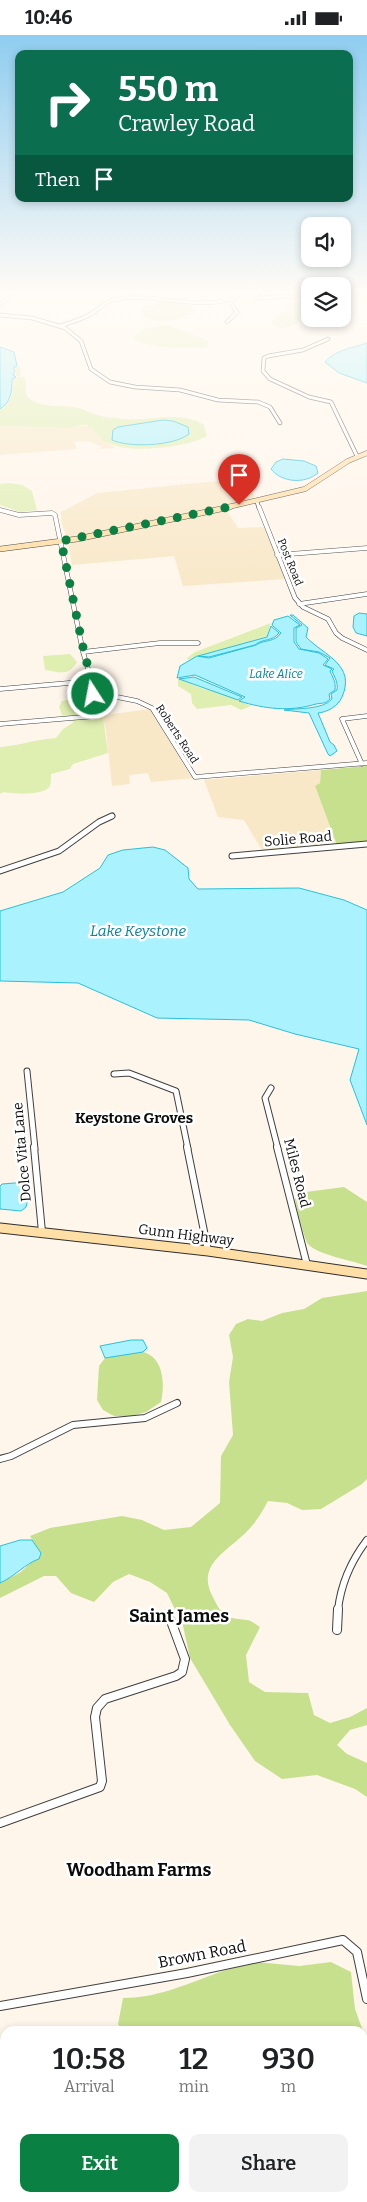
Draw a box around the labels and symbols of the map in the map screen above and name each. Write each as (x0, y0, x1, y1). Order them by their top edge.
pin (218, 454, 260, 505)
street label: Post Road (275, 536, 306, 588)
position arrow (66, 667, 118, 719)
water label: Lake Alice (249, 667, 303, 681)
street label: Roberts Road (153, 702, 201, 766)
street label: Solie Road (263, 828, 333, 850)
water label: Lake Keystone (90, 922, 187, 940)
street label: Dolce Vita Lane (9, 1102, 35, 1202)
district label: Keystone Groves (75, 1109, 193, 1127)
street label: Miles Road (280, 1137, 314, 1209)
street label: Gunn Highway (137, 1221, 235, 1249)
district label: Saint James (129, 1605, 229, 1627)
district label: Woodham Farms (67, 1859, 212, 1881)
street label: Brown Road (156, 1936, 248, 1972)

